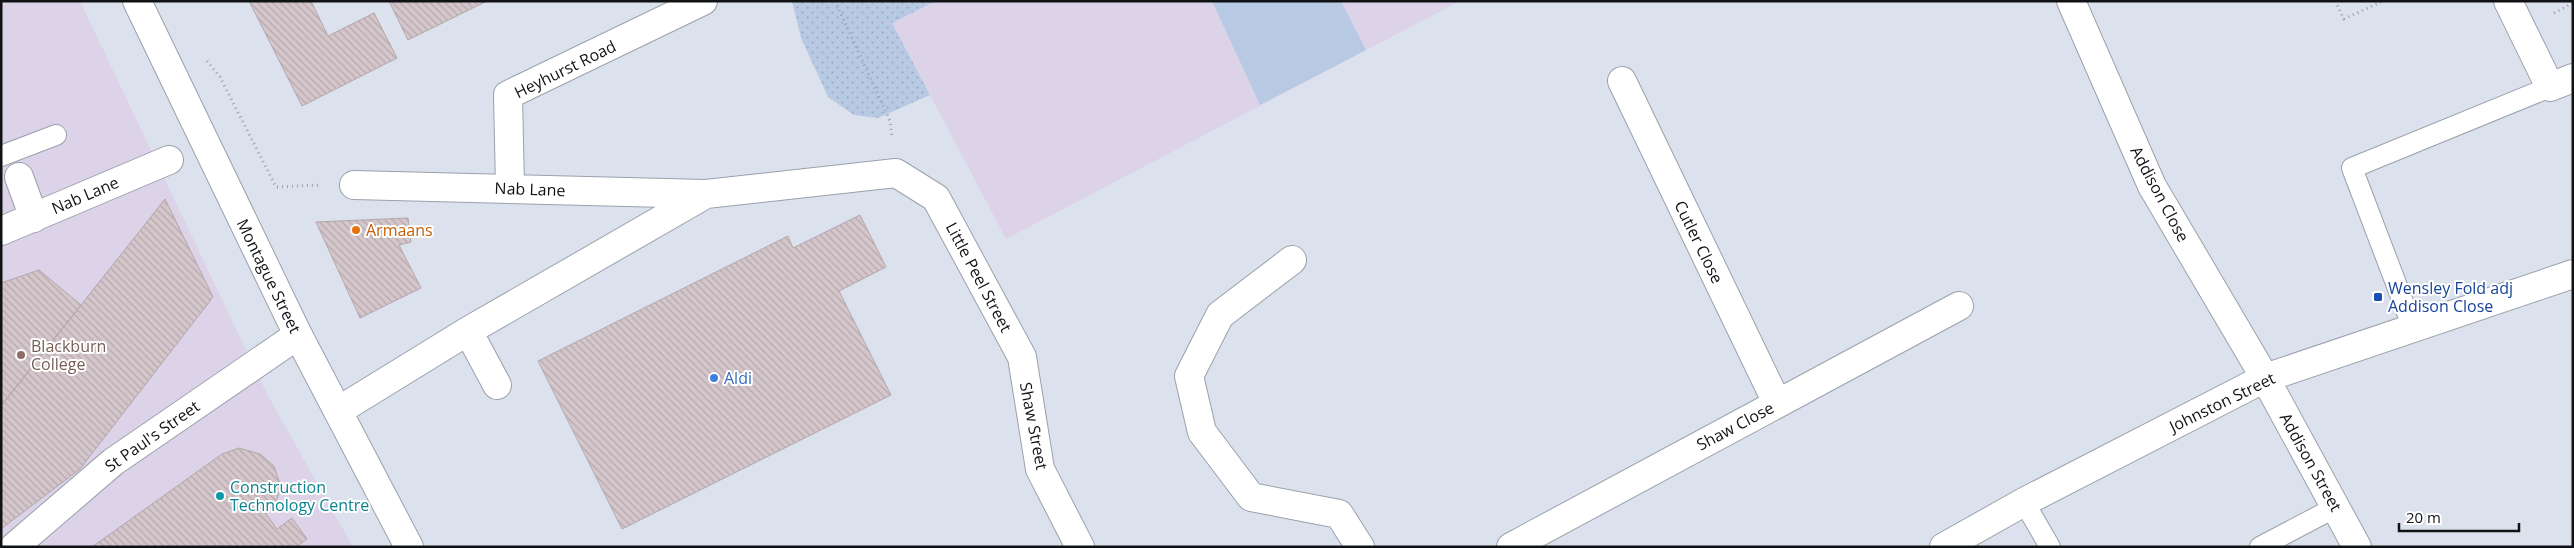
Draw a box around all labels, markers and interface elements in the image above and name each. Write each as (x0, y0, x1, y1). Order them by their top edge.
street label: Heyhurst Road (510, 35, 620, 103)
street label: Addison Close (2126, 142, 2194, 246)
street label: Nab Lane (48, 171, 122, 219)
street label: Nab Lane (494, 177, 566, 201)
street label: Cutler Close (1669, 197, 1729, 287)
street label: Montague Street (232, 215, 306, 337)
street label: Little Peel Street (941, 218, 1017, 336)
place label: Armaans (366, 219, 433, 241)
marker: Armaans (350, 224, 362, 236)
place label: Wensley Fold adj Addison Close (2388, 277, 2513, 317)
marker: Wensley Fold adj Addison Close (2372, 291, 2384, 303)
place label: Blackburn College (31, 335, 106, 375)
marker: Blackburn College (15, 349, 27, 361)
place label: Aldi (724, 367, 752, 389)
street label: Johnston Street (2164, 367, 2279, 438)
marker: Aldi (708, 372, 720, 384)
street label: Shaw Street (1015, 380, 1053, 472)
street label: St Paul's Street (100, 395, 204, 477)
street label: Shaw Close (1693, 396, 1777, 456)
street label: Addison Street (2275, 409, 2347, 516)
place label: Construction Technology Centre (230, 476, 369, 516)
marker: Construction Technology Centre (214, 490, 226, 502)
scale bar (2399, 500, 2519, 532)
text: 20 m (2406, 507, 2441, 527)

